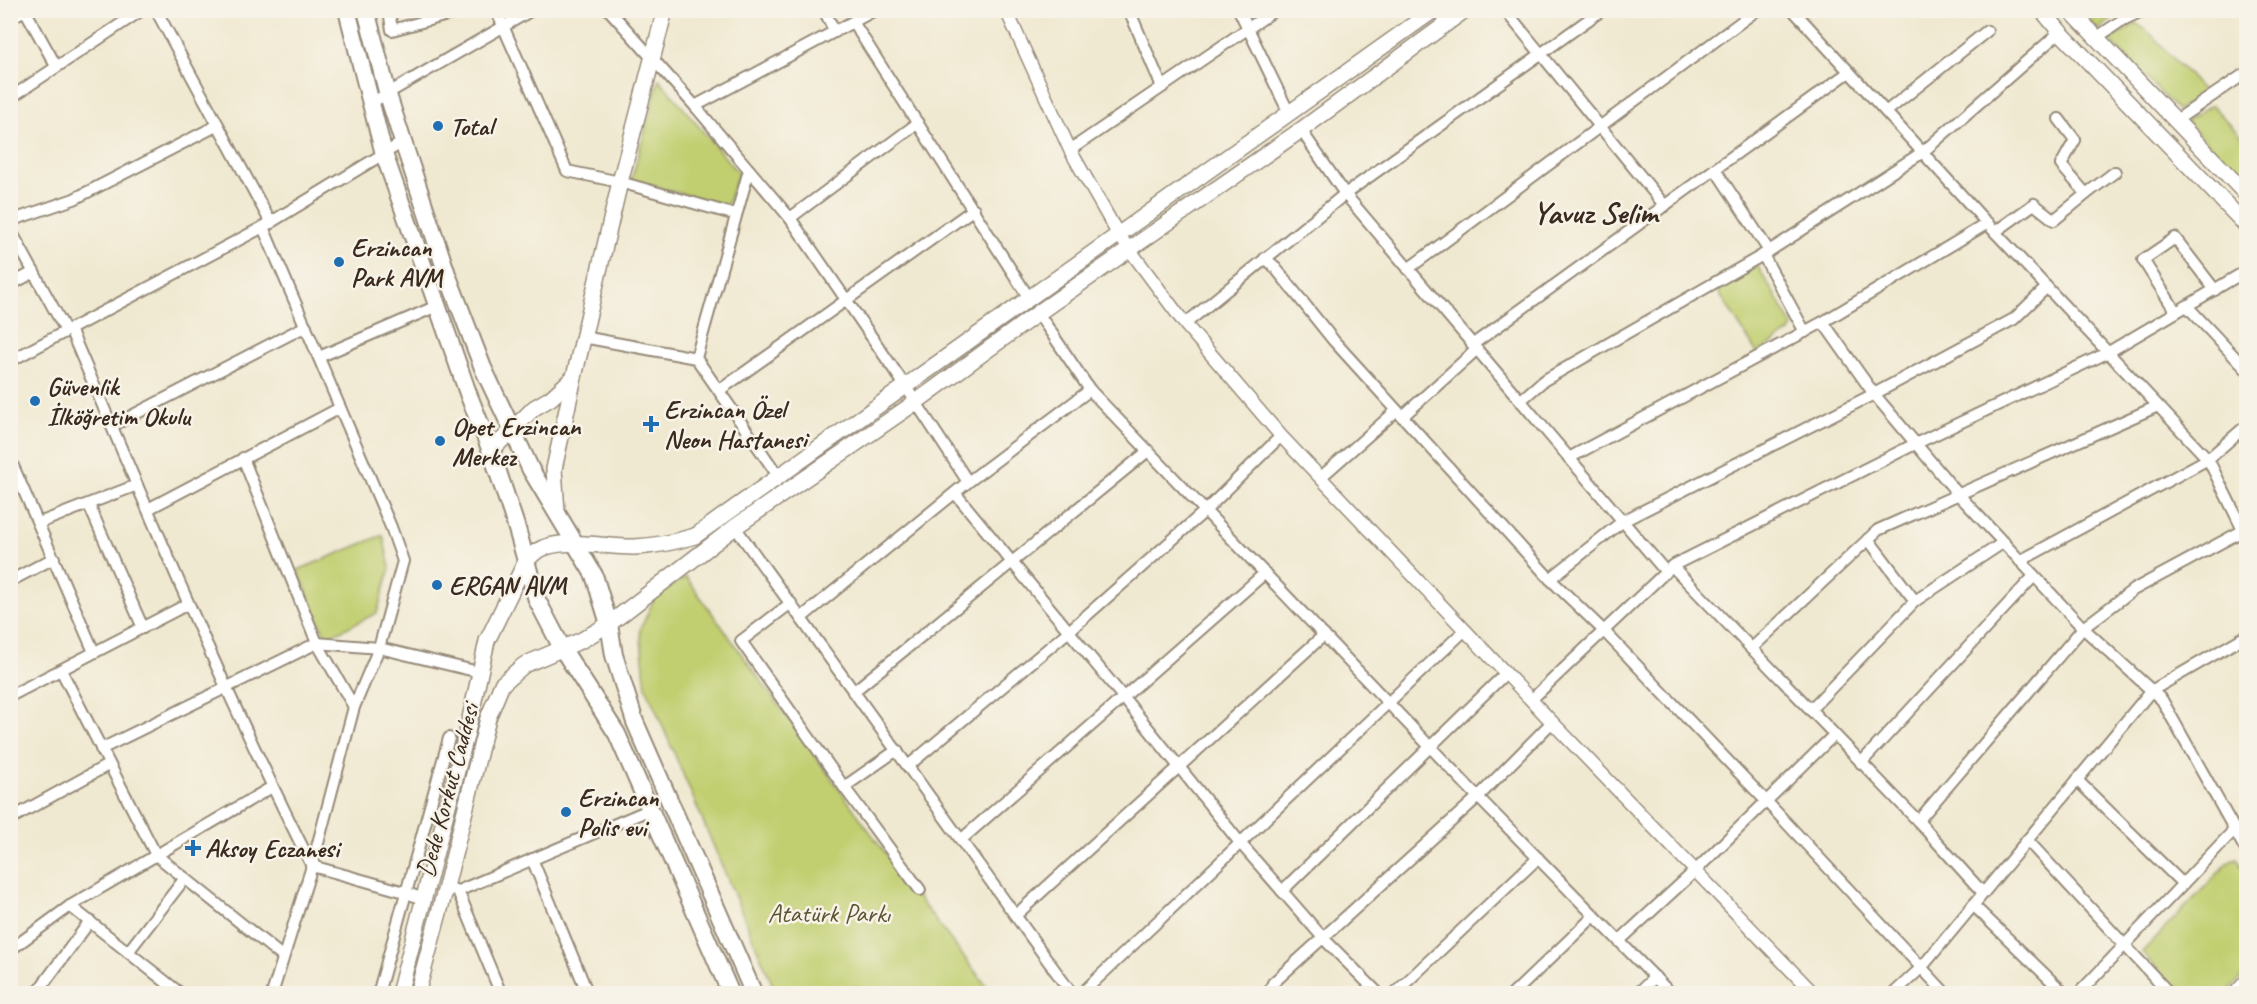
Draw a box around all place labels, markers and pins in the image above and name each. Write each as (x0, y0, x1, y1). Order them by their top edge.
place label: Total (450, 110, 497, 143)
marker: Total (431, 119, 445, 133)
place label: Erzincan Park AVM (351, 231, 444, 294)
marker: Erzincan Park AVM (332, 255, 346, 269)
place label: Güvenlik İlköğretim Okulu (47, 370, 192, 433)
place label: Erzincan Özel Neon Hastanesi (664, 393, 810, 456)
marker: Güvenlik İlköğretim Okulu (28, 394, 42, 408)
place label: Opet Erzincan Merkez (452, 410, 581, 473)
marker: Erzincan Özel Neon Hastanesi (642, 415, 660, 433)
marker: Opet Erzincan Merkez (433, 434, 447, 448)
place label: ERGAN AVM (449, 569, 568, 602)
marker: ERGAN AVM (430, 578, 444, 592)
place label: Erzincan Polis evi (578, 781, 660, 844)
marker: Erzincan Polis evi (559, 805, 573, 819)
place label: Aksoy Eczanesi (205, 832, 343, 865)
marker: Aksoy Eczanesi (186, 841, 200, 855)

